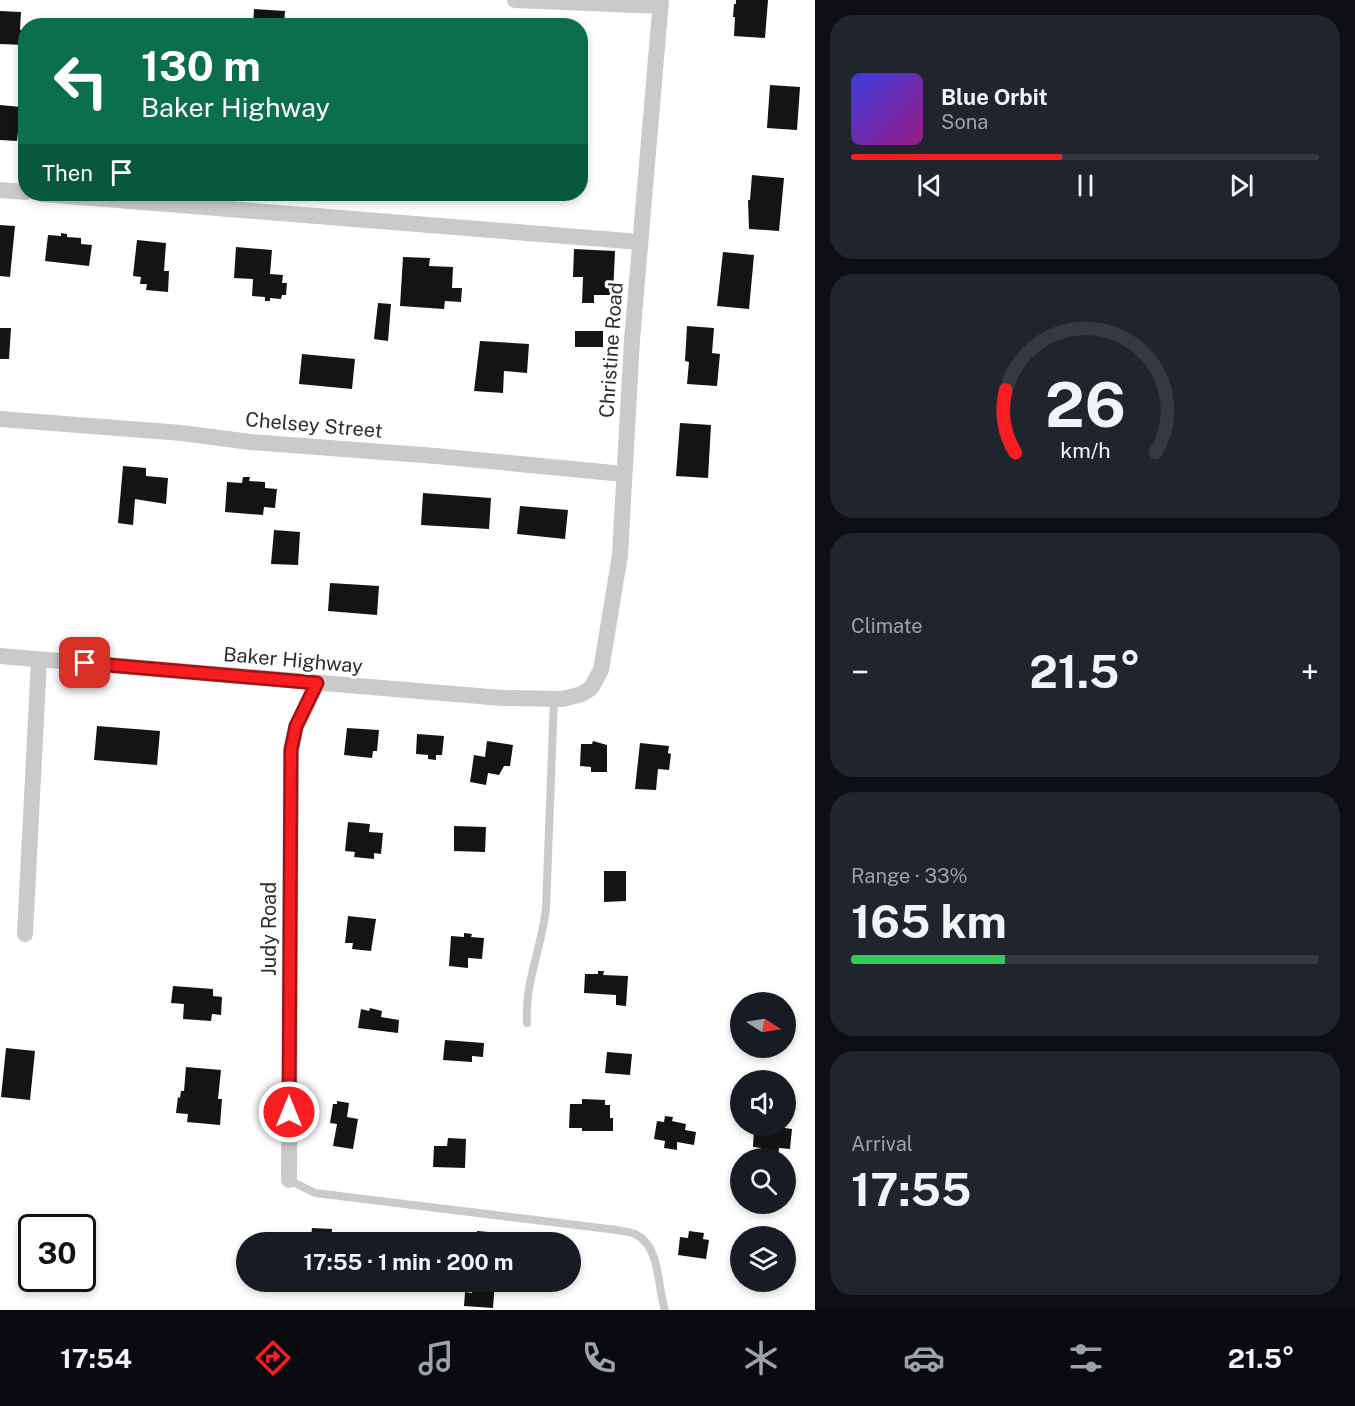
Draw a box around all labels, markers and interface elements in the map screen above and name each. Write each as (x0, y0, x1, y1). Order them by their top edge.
text: 130 m (141, 41, 261, 90)
icon: left (42, 42, 120, 120)
text: Blue Orbit (941, 84, 1048, 110)
text: Baker Highway (141, 91, 330, 123)
text: Sona (941, 110, 988, 134)
icon: arrive (105, 156, 138, 189)
text: Then (42, 160, 93, 186)
icon: previous (913, 169, 946, 202)
icon: pause (1069, 169, 1102, 202)
icon: next (1225, 169, 1258, 202)
street label: Christine Road (594, 281, 628, 419)
text: 26 (1045, 368, 1125, 441)
street label: Chelsey Street (244, 407, 384, 443)
text: km/h (1060, 438, 1110, 463)
text: Climate (851, 614, 923, 638)
pin (59, 637, 110, 688)
street label: Baker Highway (222, 642, 364, 678)
text: 21.5° (1029, 645, 1141, 698)
icon: arrive (68, 646, 101, 679)
text: − (851, 653, 869, 691)
text: + (1301, 653, 1319, 691)
text: Range · 33% (851, 864, 968, 888)
street label: Judy Road (257, 882, 281, 976)
text: 165 km (851, 895, 1007, 948)
north arrow (730, 992, 796, 1058)
map controls (730, 992, 796, 1292)
button: sound (730, 1070, 796, 1136)
position arrow (257, 1080, 321, 1144)
text: Arrival (851, 1132, 913, 1156)
button: search (730, 1148, 796, 1214)
text: 17:55 (851, 1163, 971, 1216)
speed limit sign: 30 (18, 1214, 96, 1292)
button: layers (730, 1226, 796, 1292)
text: 17:55 · 1 min · 200 m (304, 1249, 513, 1275)
icon: directions (252, 1337, 294, 1379)
icon: music (415, 1337, 457, 1379)
icon: phone (578, 1337, 620, 1379)
icon: climate (740, 1337, 782, 1379)
icon: car (903, 1337, 945, 1379)
icon: filters (1065, 1337, 1107, 1379)
text: 17:54 (60, 1342, 132, 1374)
text: 21.5° (1228, 1342, 1295, 1374)

